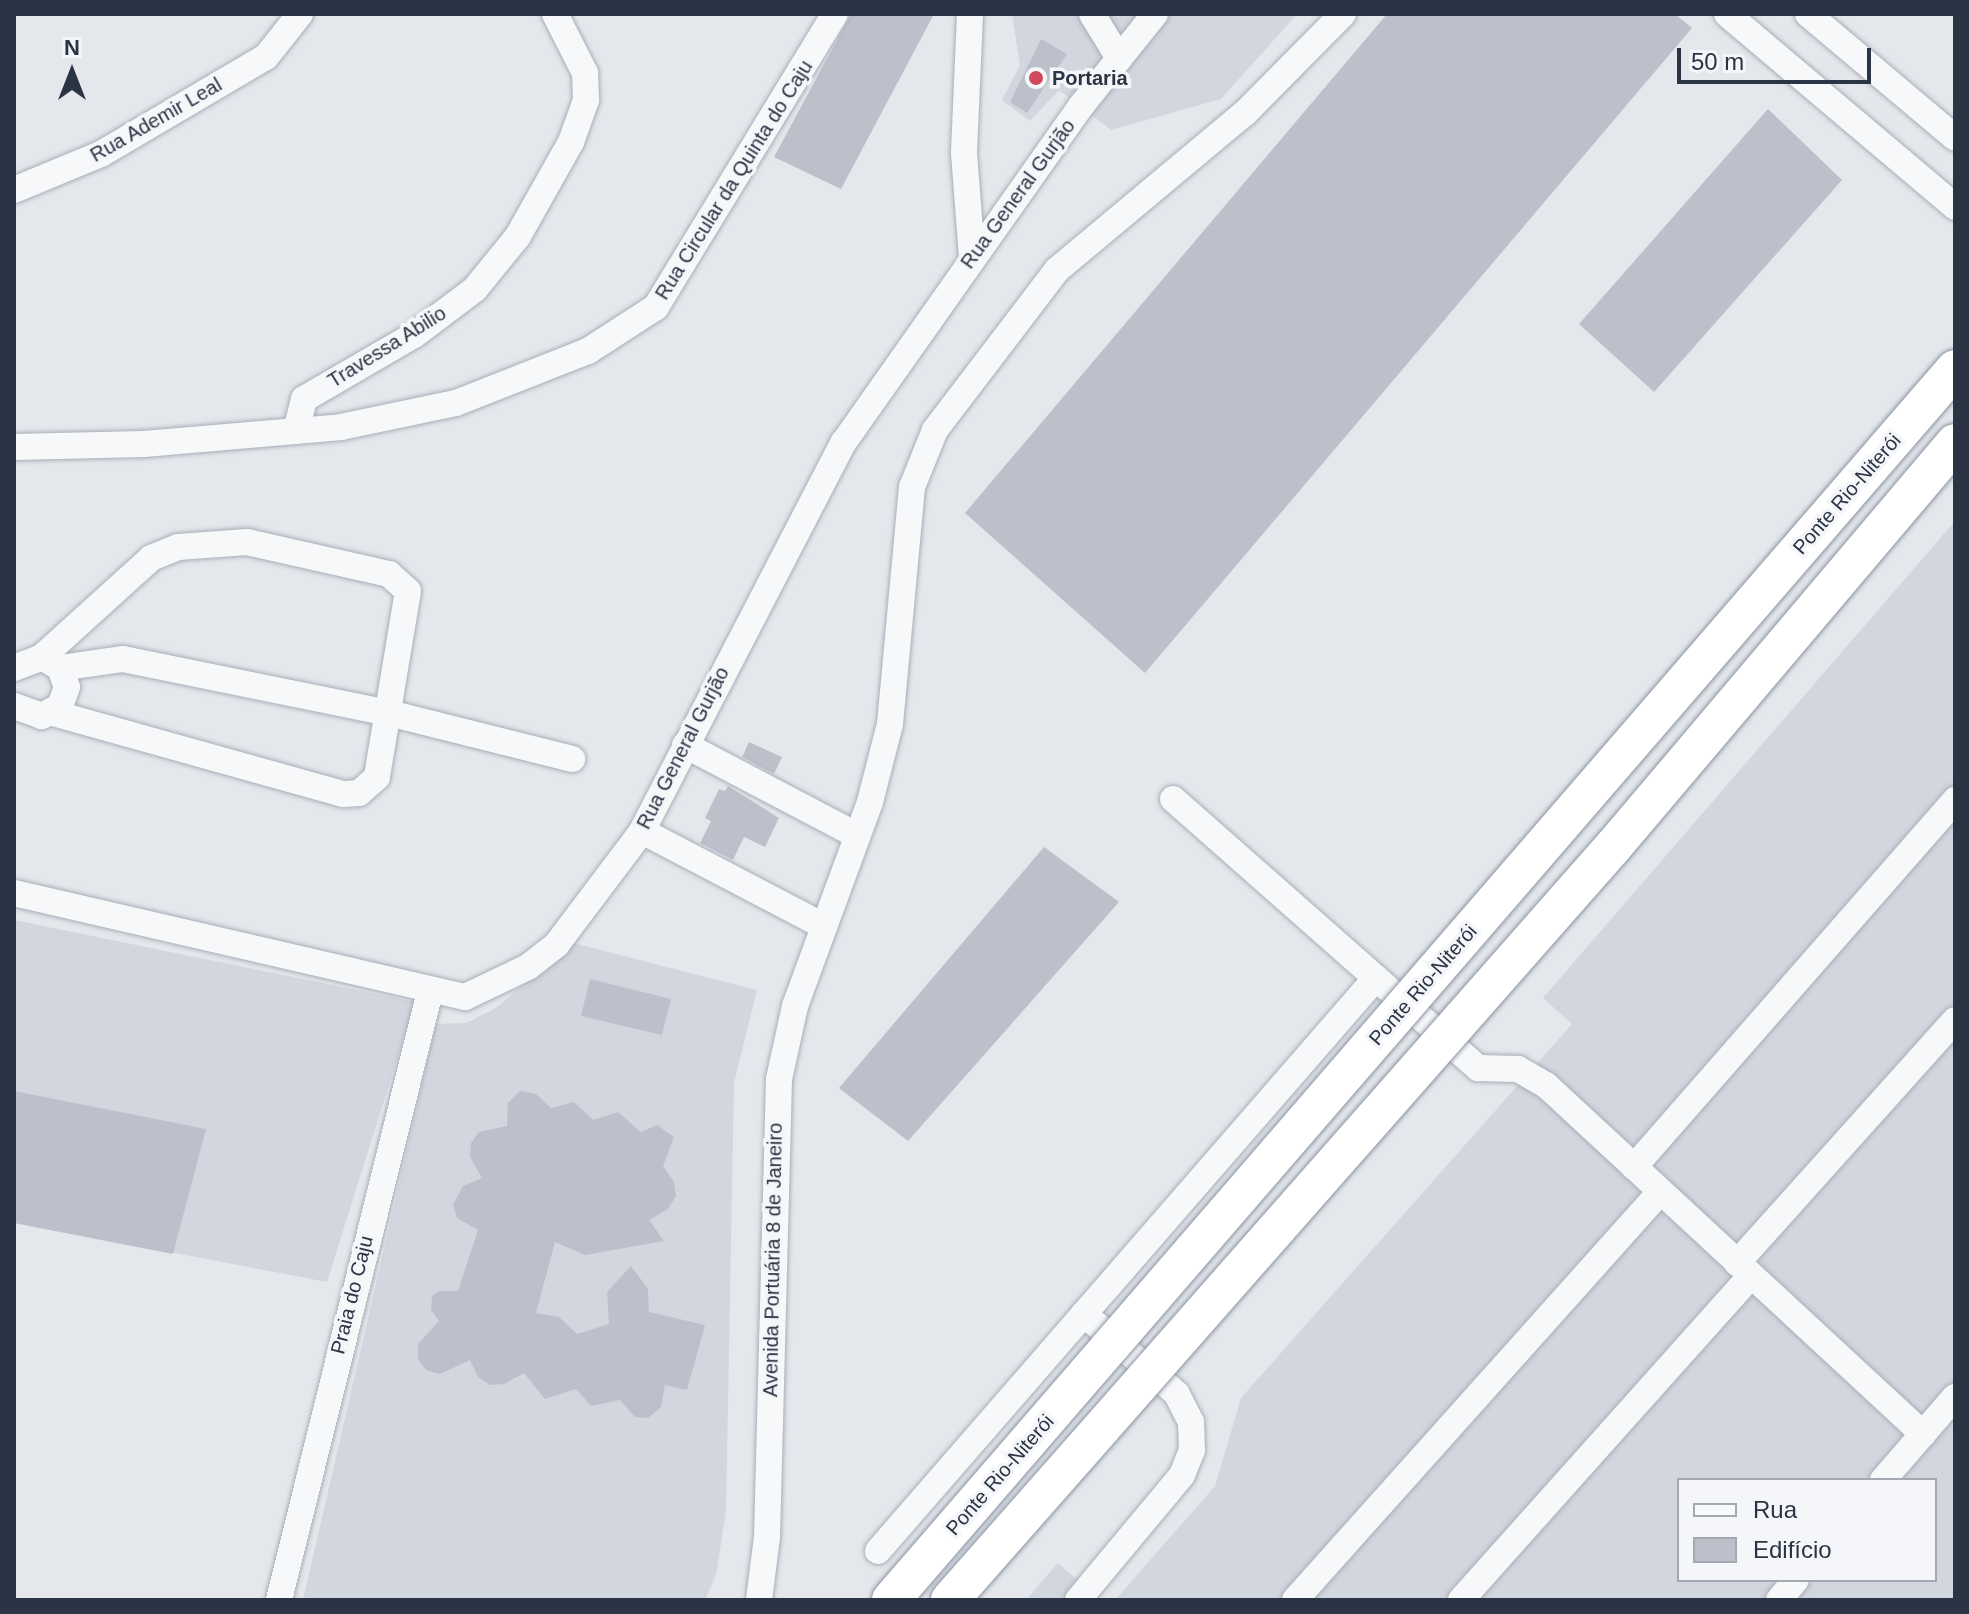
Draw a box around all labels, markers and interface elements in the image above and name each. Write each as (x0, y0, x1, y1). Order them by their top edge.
north arrow (32, 32, 112, 112)
scale bar (1681, 32, 1875, 82)
text: N (64, 35, 80, 60)
text: 50 m (1691, 48, 1744, 75)
street label: Rua Circular da Quinta do Caju (650, 56, 818, 304)
place label: Portaria (1052, 66, 1128, 90)
marker: Portaria (1027, 69, 1045, 87)
street label: Rua Ademir Leal (85, 72, 227, 168)
street label: Rua General Gurjão (956, 115, 1080, 273)
street label: Travessa Abilio (323, 301, 451, 393)
street label: Ponte Rio-Niterói (1788, 429, 1906, 559)
street label: Rua General Gurjão (632, 663, 734, 833)
street label: Ponte Rio-Niterói (1364, 920, 1482, 1050)
street label: Avenida Portuária 8 de Janeiro (759, 1123, 787, 1397)
street label: Praia do Caju (326, 1233, 378, 1357)
street label: Ponte Rio-Niterói (941, 1410, 1059, 1540)
legend (1677, 1478, 1937, 1582)
text: Rua (1753, 1496, 1797, 1523)
text: Edifício (1753, 1536, 1832, 1563)

